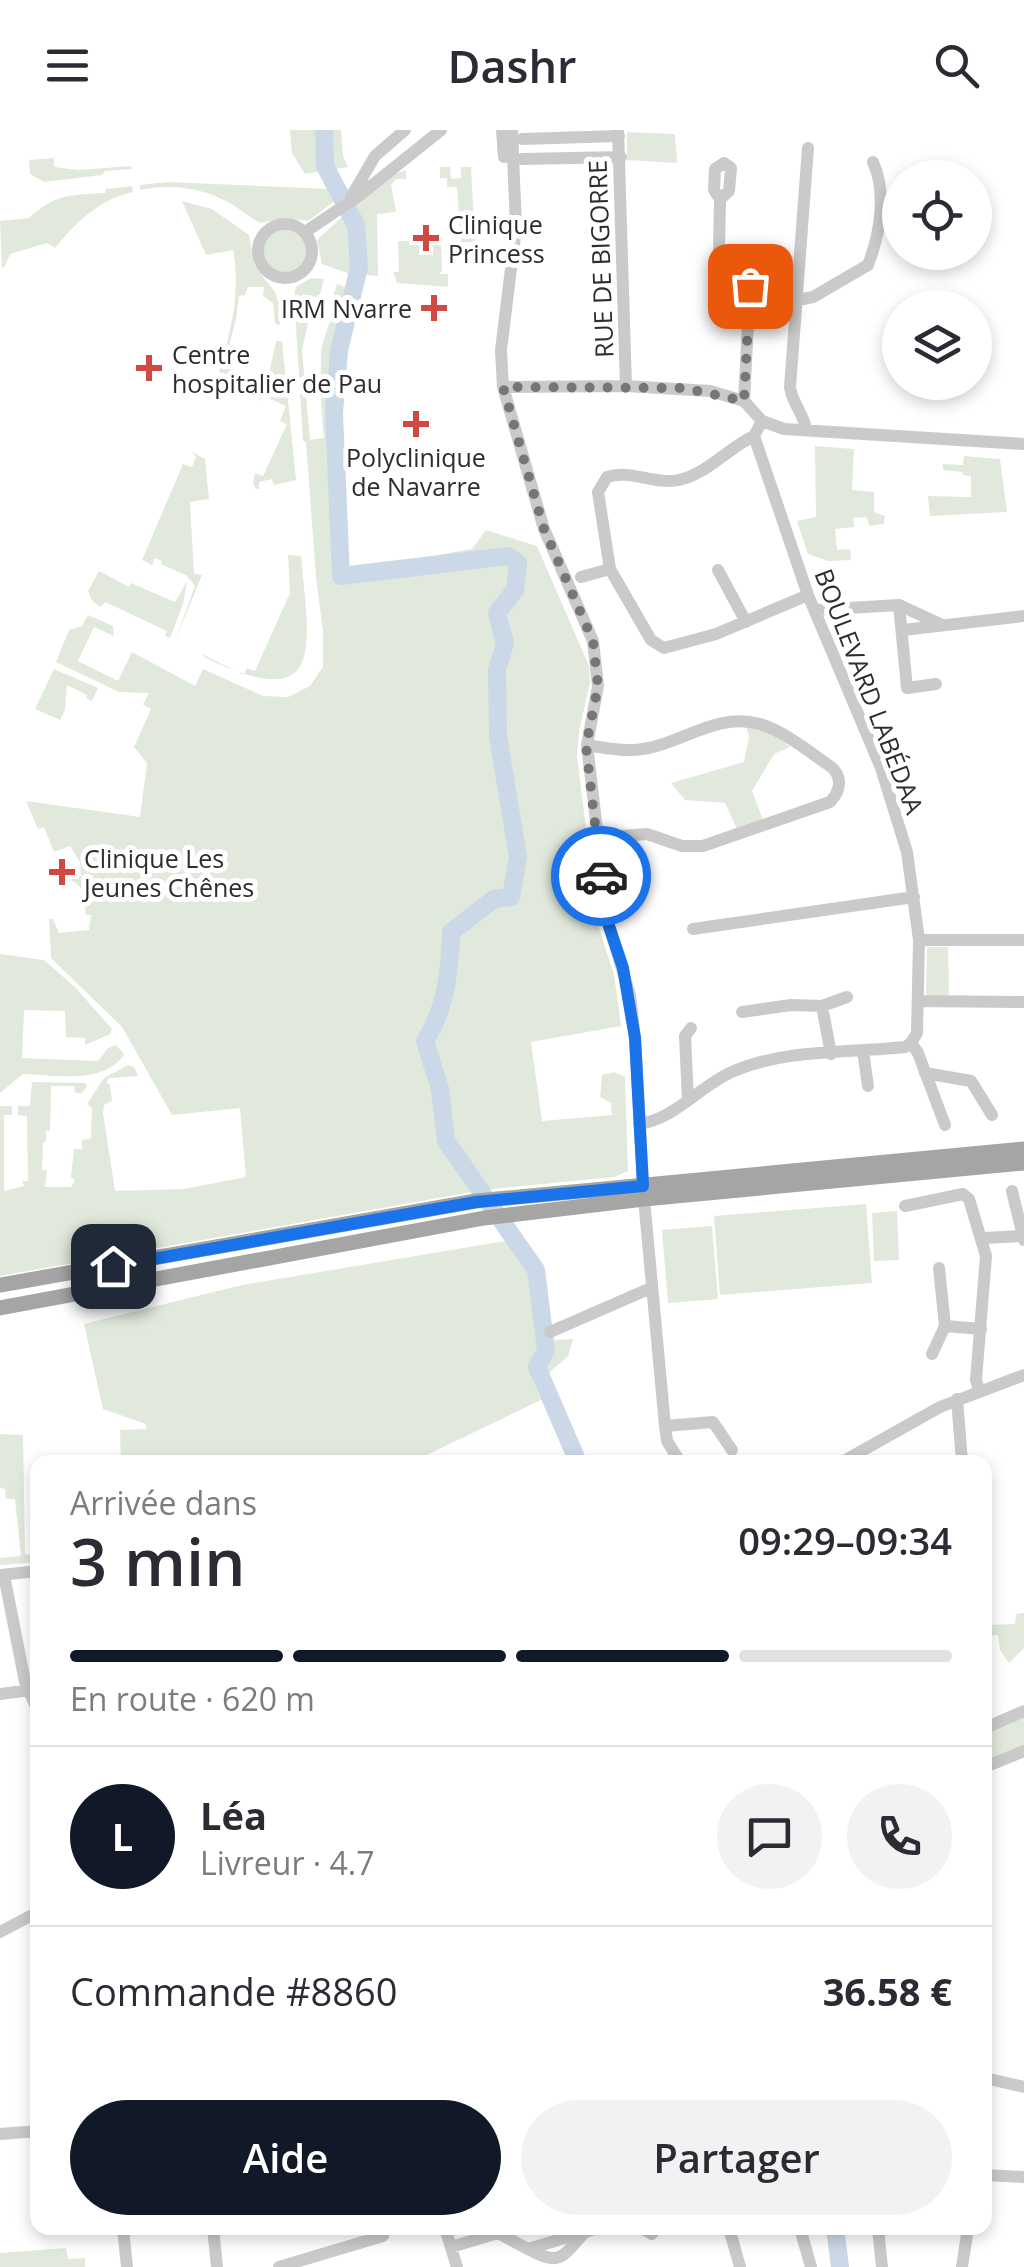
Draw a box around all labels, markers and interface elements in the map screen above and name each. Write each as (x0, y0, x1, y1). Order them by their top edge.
text: Dashr (447, 35, 577, 96)
icon: menu (40, 38, 95, 93)
icon: search (929, 38, 984, 93)
street label: RUE DE BIGORRE (580, 159, 620, 359)
map controls (882, 160, 992, 400)
button: locate (882, 160, 992, 270)
place label: Clinique Princess (448, 207, 545, 270)
marker: Clinique Princess (413, 225, 439, 251)
pin (708, 244, 793, 329)
icon: bag (723, 259, 778, 314)
button: layers (882, 290, 992, 400)
place label: IRM Nvarre (281, 291, 412, 325)
marker: IRM Nvarre (421, 295, 447, 321)
place label: Centre hospitalier de Pau (172, 337, 382, 400)
marker: Centre hospitalier de Pau (136, 355, 162, 381)
marker: Polyclinique de Navarre (403, 411, 429, 437)
place label: Polyclinique de Navarre (346, 440, 486, 503)
street label: BOULEVARD LABÉDAA (808, 563, 933, 819)
courier (551, 826, 651, 926)
place label: Clinique Les Jeunes Chênes (82, 841, 254, 904)
icon: car (574, 849, 629, 904)
marker: Clinique Les Jeunes Chênes (49, 859, 75, 885)
pin (71, 1224, 156, 1309)
icon: home (86, 1239, 141, 1294)
text: Arrivée dans (70, 1481, 257, 1524)
text: 09:29–09:34 (738, 1514, 952, 1566)
text: 3 min (70, 1517, 245, 1605)
text: En route · 620 m (70, 1677, 315, 1720)
button: chat (717, 1784, 822, 1889)
button: phone (847, 1784, 952, 1889)
text: Léa (200, 1789, 267, 1841)
text: L (112, 1810, 133, 1862)
text: Livreur · 4.7 (200, 1841, 375, 1884)
text: Commande #8860 (70, 1965, 398, 2017)
text: 36.58 € (823, 1965, 952, 2017)
button: Aide (70, 2100, 501, 2215)
button: Partager (521, 2100, 952, 2215)

